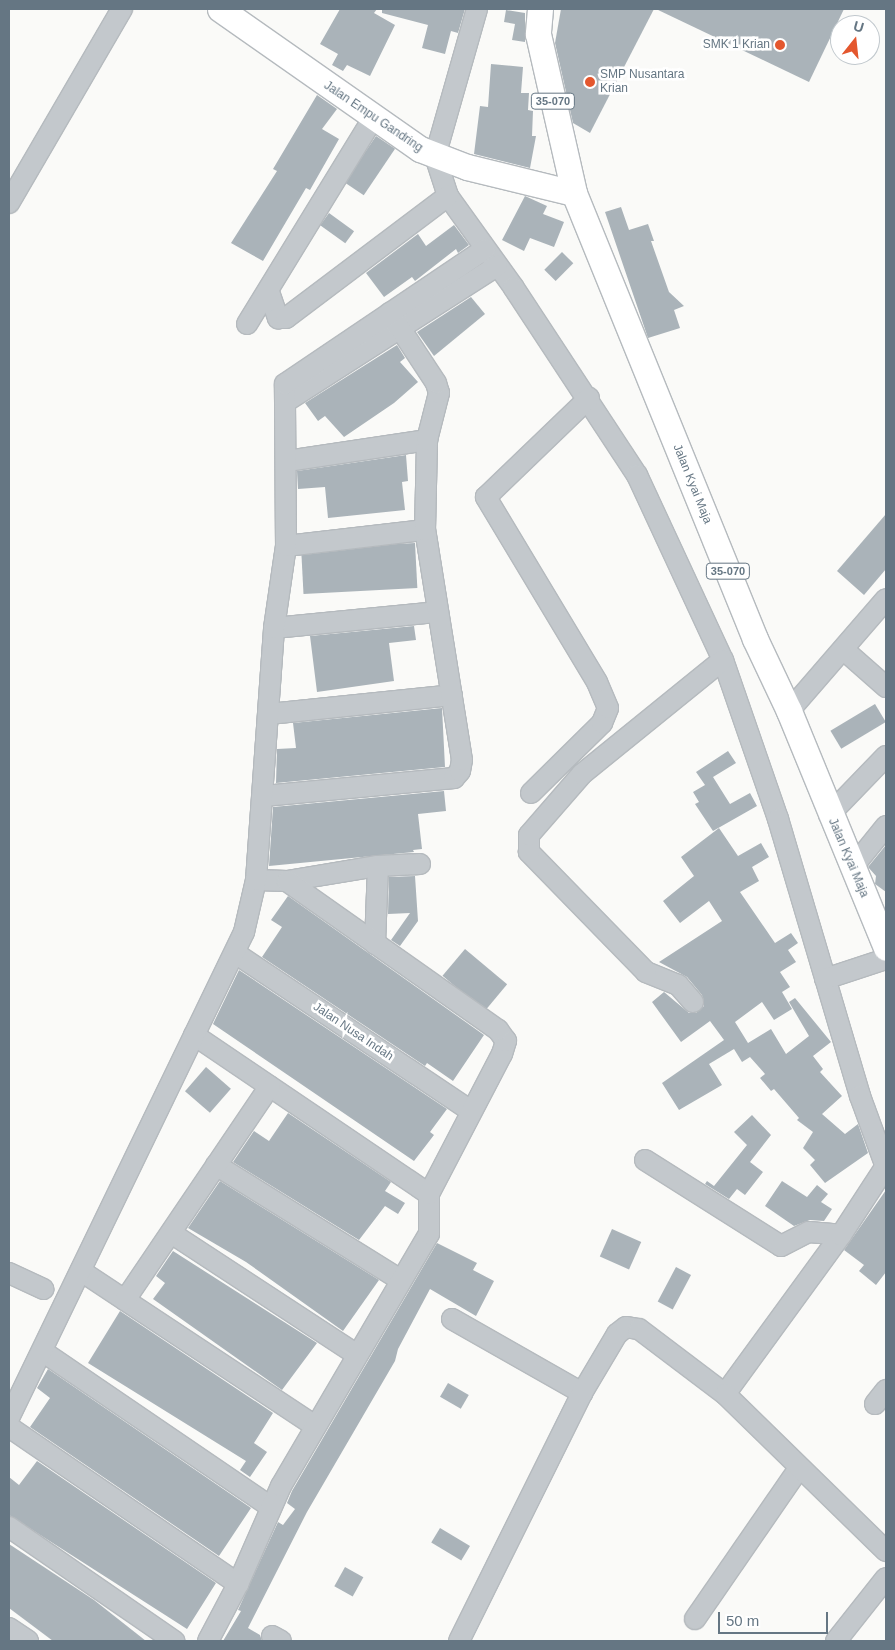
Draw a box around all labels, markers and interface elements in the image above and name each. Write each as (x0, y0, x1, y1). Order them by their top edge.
north arrow (830, 15, 880, 65)
text: U (852, 17, 866, 36)
place label: SMK 1 Krian (703, 38, 770, 52)
marker: SMK 1 Krian (774, 39, 786, 51)
place label: SMP Nusantara Krian (600, 68, 685, 96)
marker: SMP Nusantara Krian (584, 76, 596, 88)
street label: Jalan Empu Gandring (321, 79, 425, 155)
road number: 35-070 (530, 92, 576, 110)
street label: Jalan Kyai Maja (669, 442, 715, 526)
road number: 35-070 (706, 562, 750, 580)
street label: Jalan Kyai Maja (825, 816, 871, 900)
street label: Jalan Nusa Indah (310, 1000, 396, 1064)
scale bar (720, 1602, 830, 1634)
text: 50 m (726, 1612, 759, 1629)

